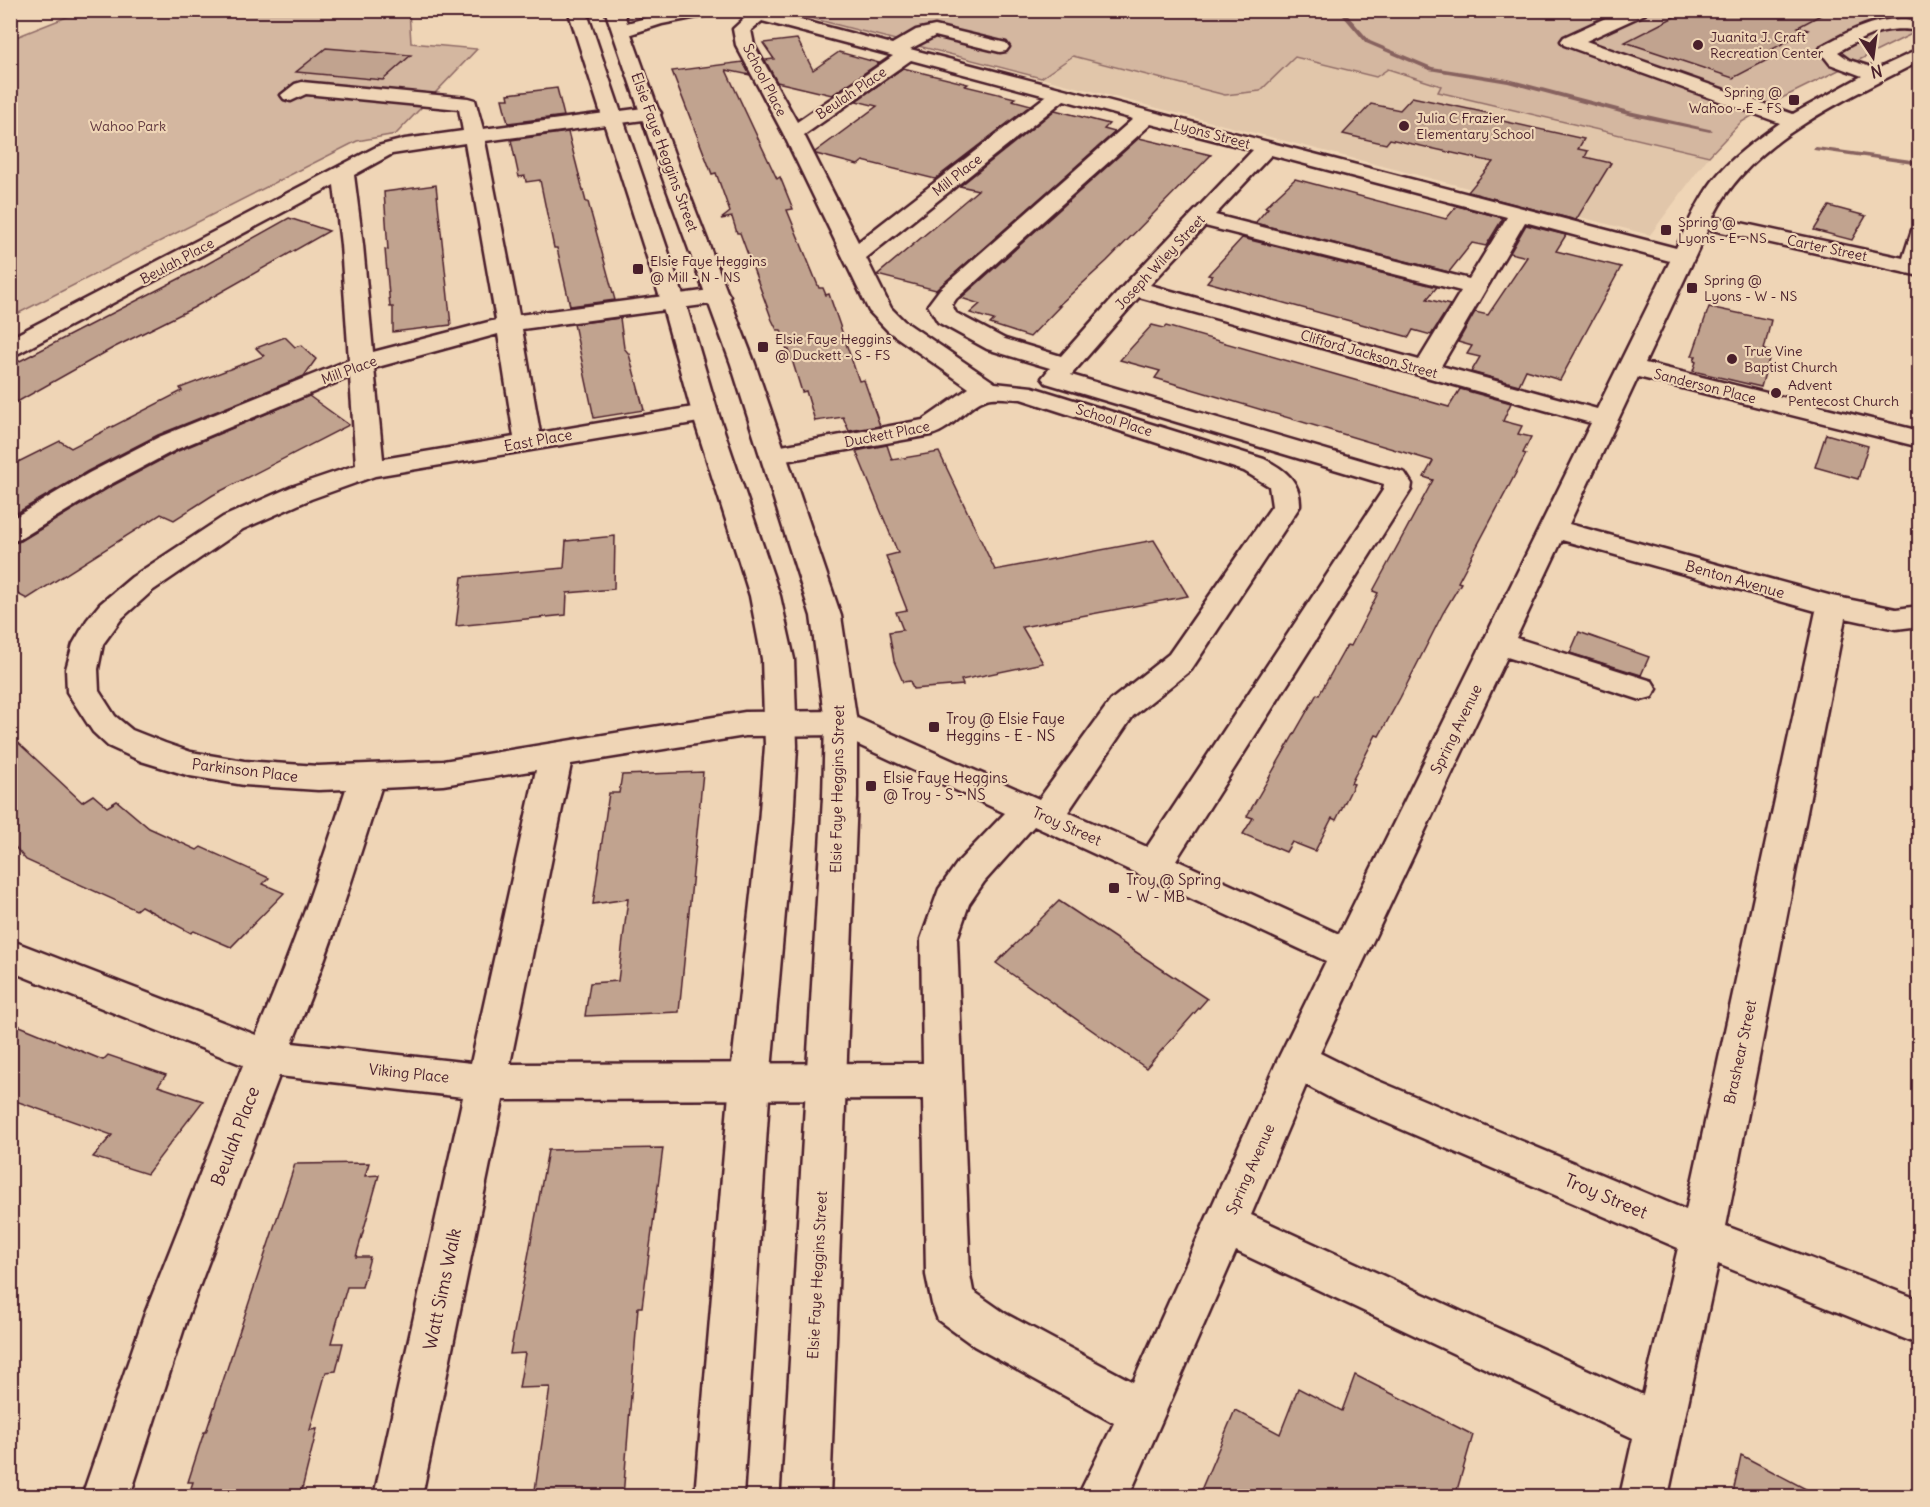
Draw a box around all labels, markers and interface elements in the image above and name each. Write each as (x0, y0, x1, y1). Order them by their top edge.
north arrow (1843, 27, 1903, 87)
place label: Juanita J. Craft Recreation Center (1710, 28, 1824, 62)
marker: Juanita J. Craft Recreation Center (1691, 38, 1705, 52)
street label: School Place (739, 41, 791, 119)
text: N (1869, 61, 1884, 83)
street label: Beulah Place (812, 63, 890, 123)
street label: Elsie Faye Heggins Street (627, 70, 703, 234)
place label: Spring @ Wahoo - E - FS (1689, 83, 1782, 117)
marker: Spring @ Wahoo - E - FS (1787, 93, 1801, 107)
place label: Julia C Frazier Elementary School (1416, 109, 1534, 143)
street label: Lyons Street (1172, 115, 1252, 153)
park label: Wahoo Park (90, 117, 166, 135)
marker: Julia C Frazier Elementary School (1397, 119, 1411, 133)
street label: Mill Place (929, 150, 985, 200)
street label: Joseph Wiley Street (1111, 211, 1209, 313)
place label: Spring @ Lyons - E - NS (1678, 213, 1767, 247)
marker: Spring @ Lyons - E - NS (1659, 223, 1673, 237)
street label: Carter Street (1785, 231, 1869, 265)
street label: Beulah Place (137, 234, 217, 288)
place label: Elsie Faye Heggins @ Mill - N - NS (650, 252, 767, 286)
marker: Elsie Faye Heggins @ Mill - N - NS (631, 262, 645, 276)
place label: Spring @ Lyons - W - NS (1704, 271, 1797, 305)
marker: Spring @ Lyons - W - NS (1685, 281, 1699, 295)
street label: Clifford Jackson Street (1298, 326, 1440, 382)
place label: Elsie Faye Heggins @ Duckett - S - FS (775, 330, 892, 364)
marker: Elsie Faye Heggins @ Duckett - S - FS (756, 340, 770, 354)
place label: True Vine Baptist Church (1744, 342, 1838, 376)
street label: Mill Place (319, 352, 379, 388)
marker: True Vine Baptist Church (1725, 352, 1739, 366)
street label: Sanderson Place (1652, 365, 1758, 407)
place label: Advent Pentecost Church (1788, 376, 1899, 410)
marker: Advent Pentecost Church (1769, 386, 1783, 400)
street label: School Place (1074, 400, 1154, 440)
street label: Duckett Place (843, 417, 931, 451)
street label: East Place (502, 425, 574, 455)
street label: Benton Avenue (1683, 556, 1787, 602)
street label: Spring Avenue (1426, 681, 1486, 777)
street label: Elsie Faye Heggins Street (826, 705, 848, 873)
place label: Troy @ Elsie Faye Heggins - E - NS (946, 709, 1065, 745)
marker: Troy @ Elsie Faye Heggins - E - NS (927, 720, 941, 734)
street label: Parkinson Place (191, 754, 299, 786)
place label: Elsie Faye Heggins @ Troy - S - NS (883, 768, 1008, 804)
marker: Elsie Faye Heggins @ Troy - S - NS (864, 779, 878, 793)
street label: Troy Street (1030, 802, 1104, 850)
place label: Troy @ Spring - W - MB (1126, 870, 1221, 906)
marker: Troy @ Spring - W - MB (1107, 881, 1121, 895)
street label: Brashear Street (1720, 998, 1760, 1106)
street label: Viking Place (368, 1059, 450, 1087)
street label: Beulah Place (206, 1083, 264, 1189)
street label: Spring Avenue (1222, 1121, 1278, 1217)
street label: Troy Street (1561, 1168, 1651, 1224)
street label: Elsie Faye Heggins Street (803, 1190, 831, 1360)
street label: Watt Sims Walk (418, 1226, 466, 1352)

